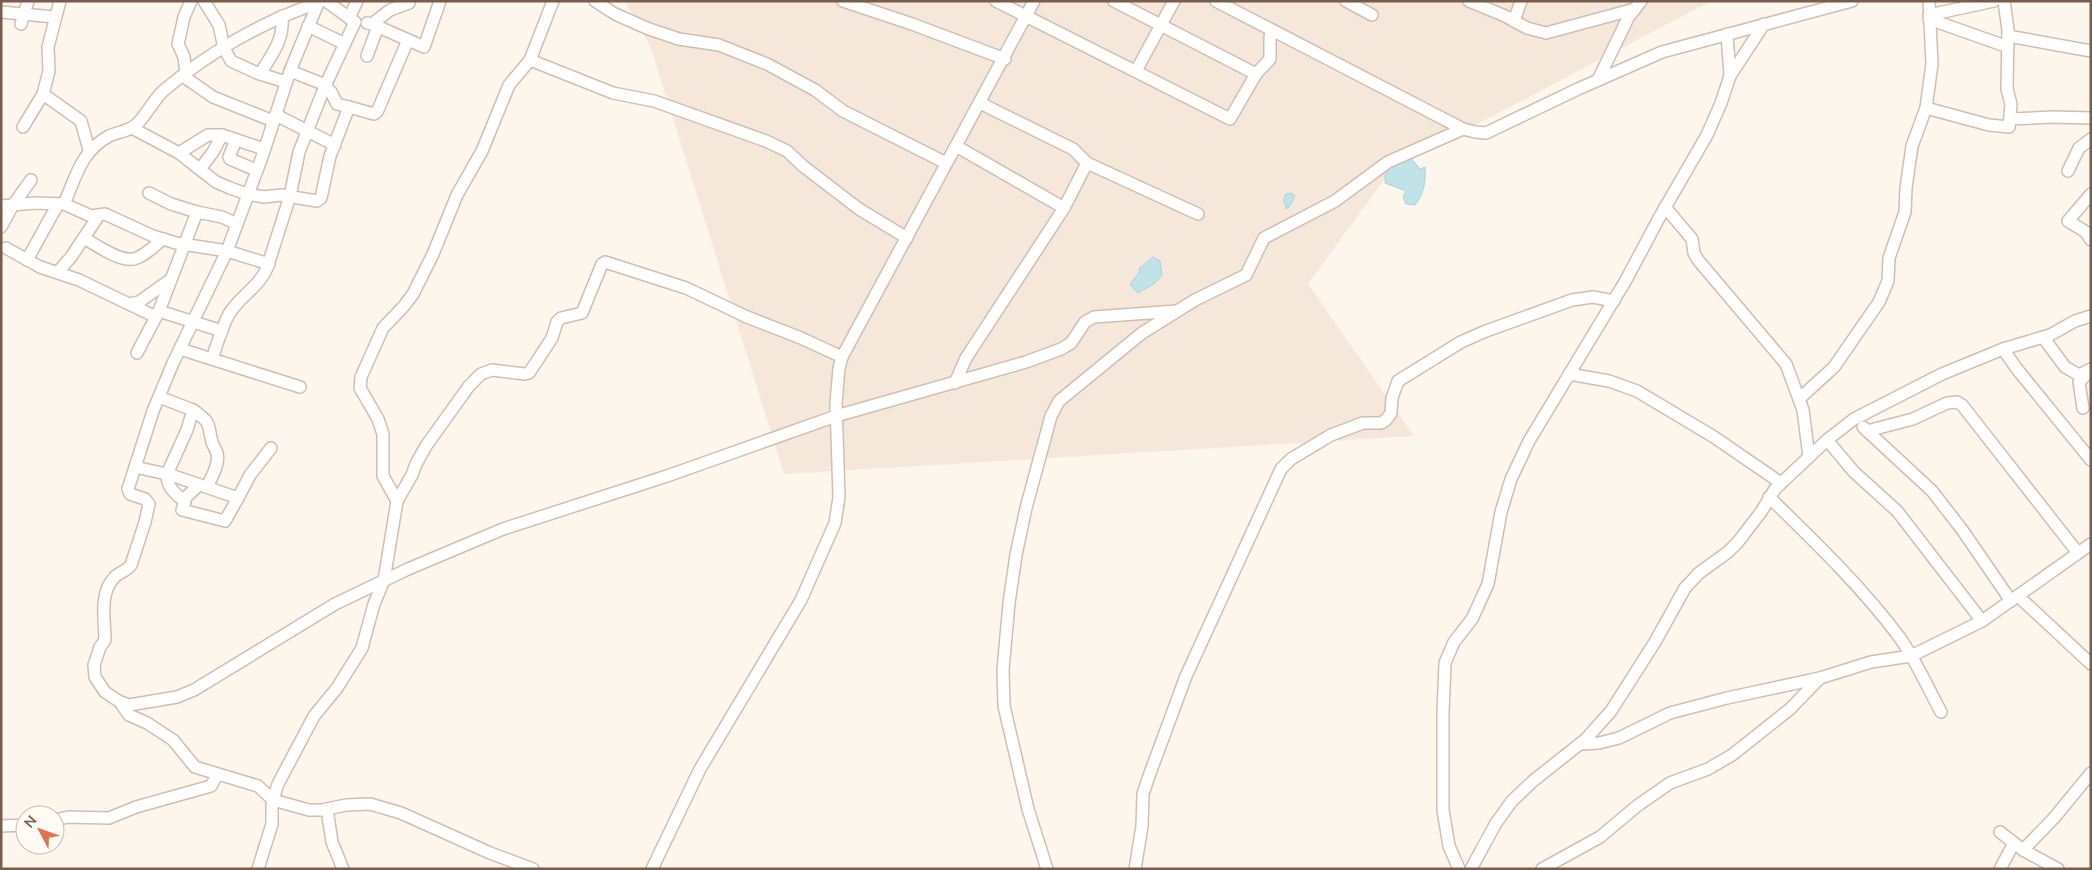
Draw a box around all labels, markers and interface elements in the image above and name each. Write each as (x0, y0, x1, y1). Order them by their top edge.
north arrow (15, 805, 65, 855)
text: N (20, 812, 40, 831)

